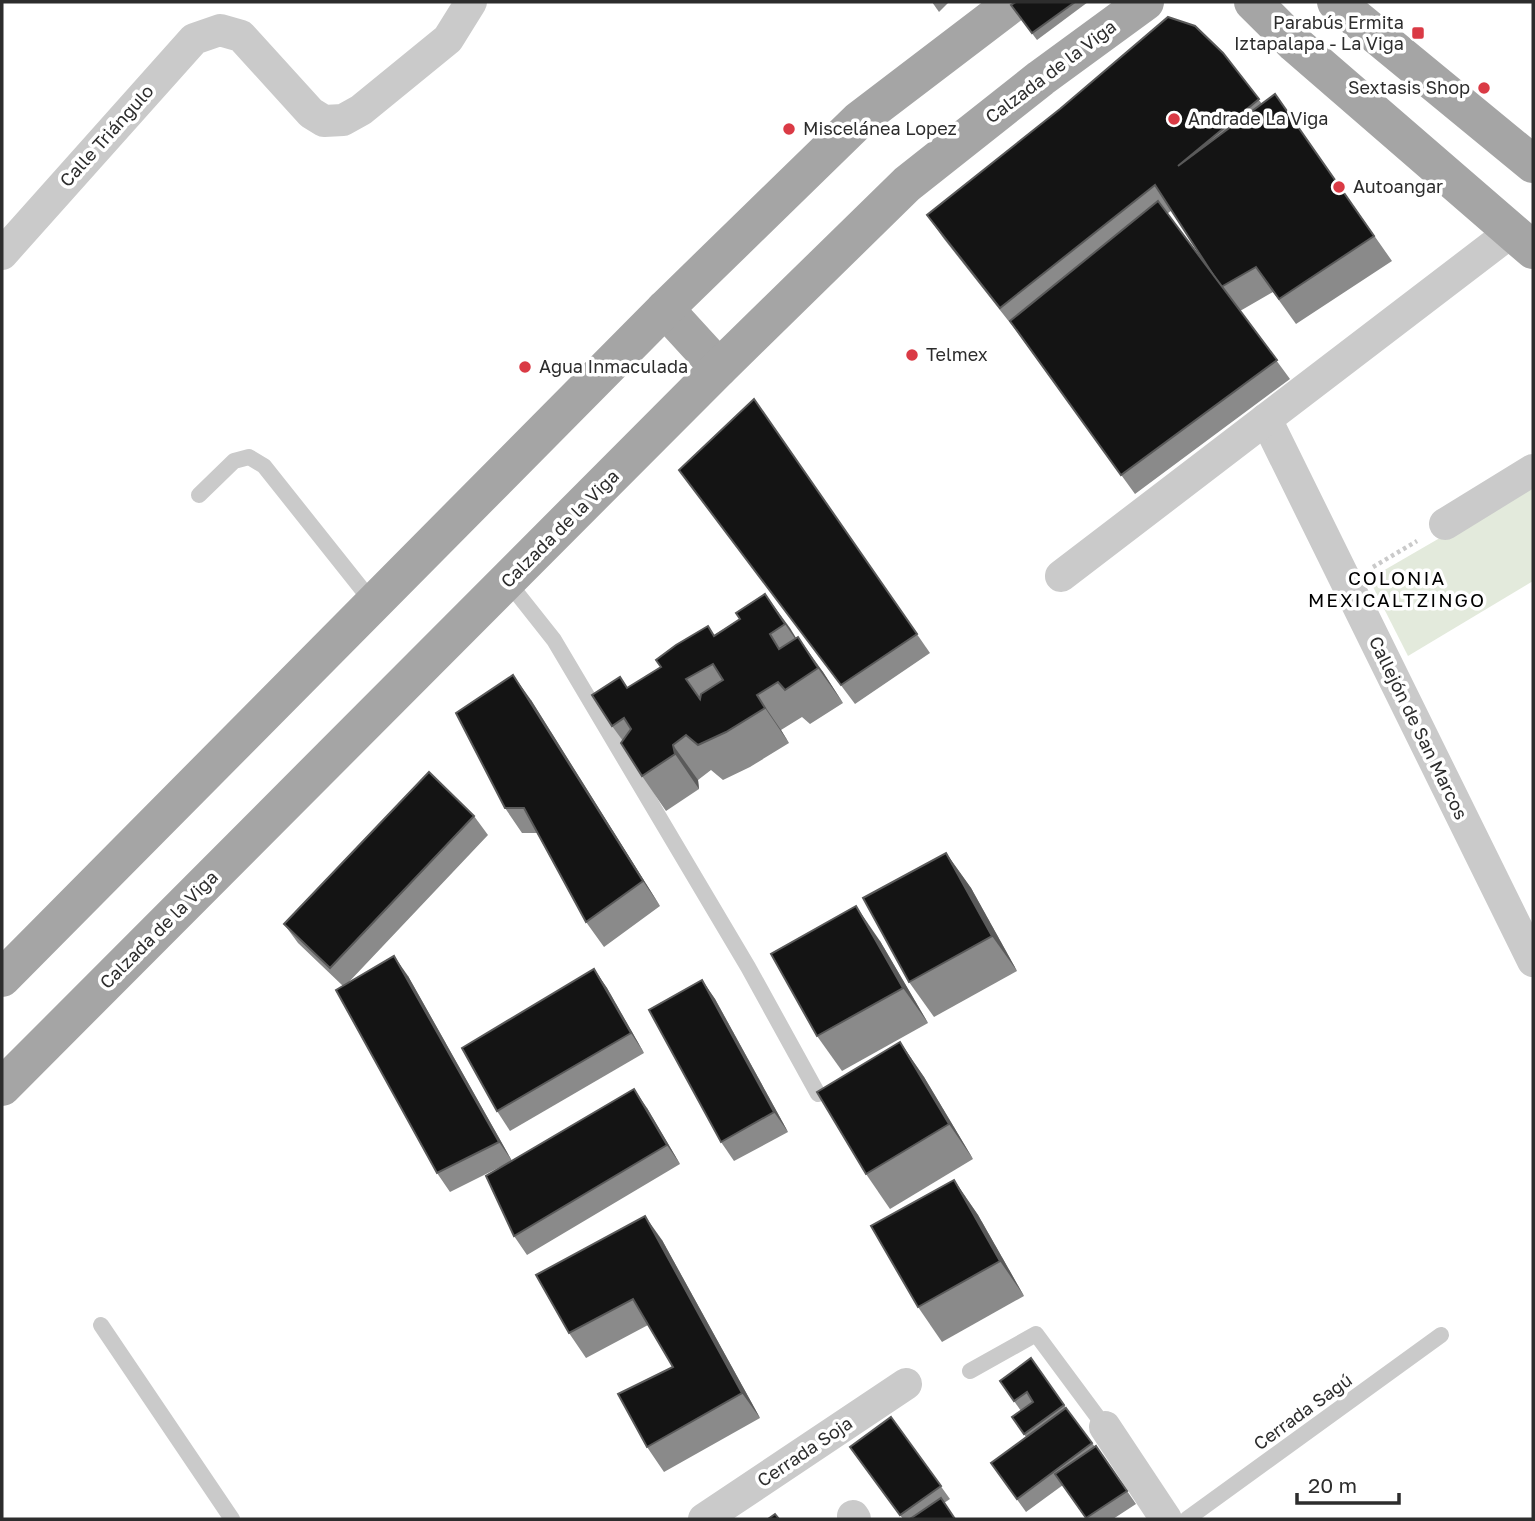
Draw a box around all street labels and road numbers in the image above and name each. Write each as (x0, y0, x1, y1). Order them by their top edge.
street label: Calzada de la Viga (981, 15, 1120, 128)
street label: Calle Triángulo (55, 80, 158, 191)
street label: Calzada de la Viga (496, 465, 623, 592)
street label: Callejón de San Marcos (1365, 632, 1473, 823)
street label: Calzada de la Viga (95, 866, 222, 993)
street label: Cerrada Sagú (1249, 1368, 1356, 1454)
street label: Cerrada Soja (753, 1411, 856, 1491)

